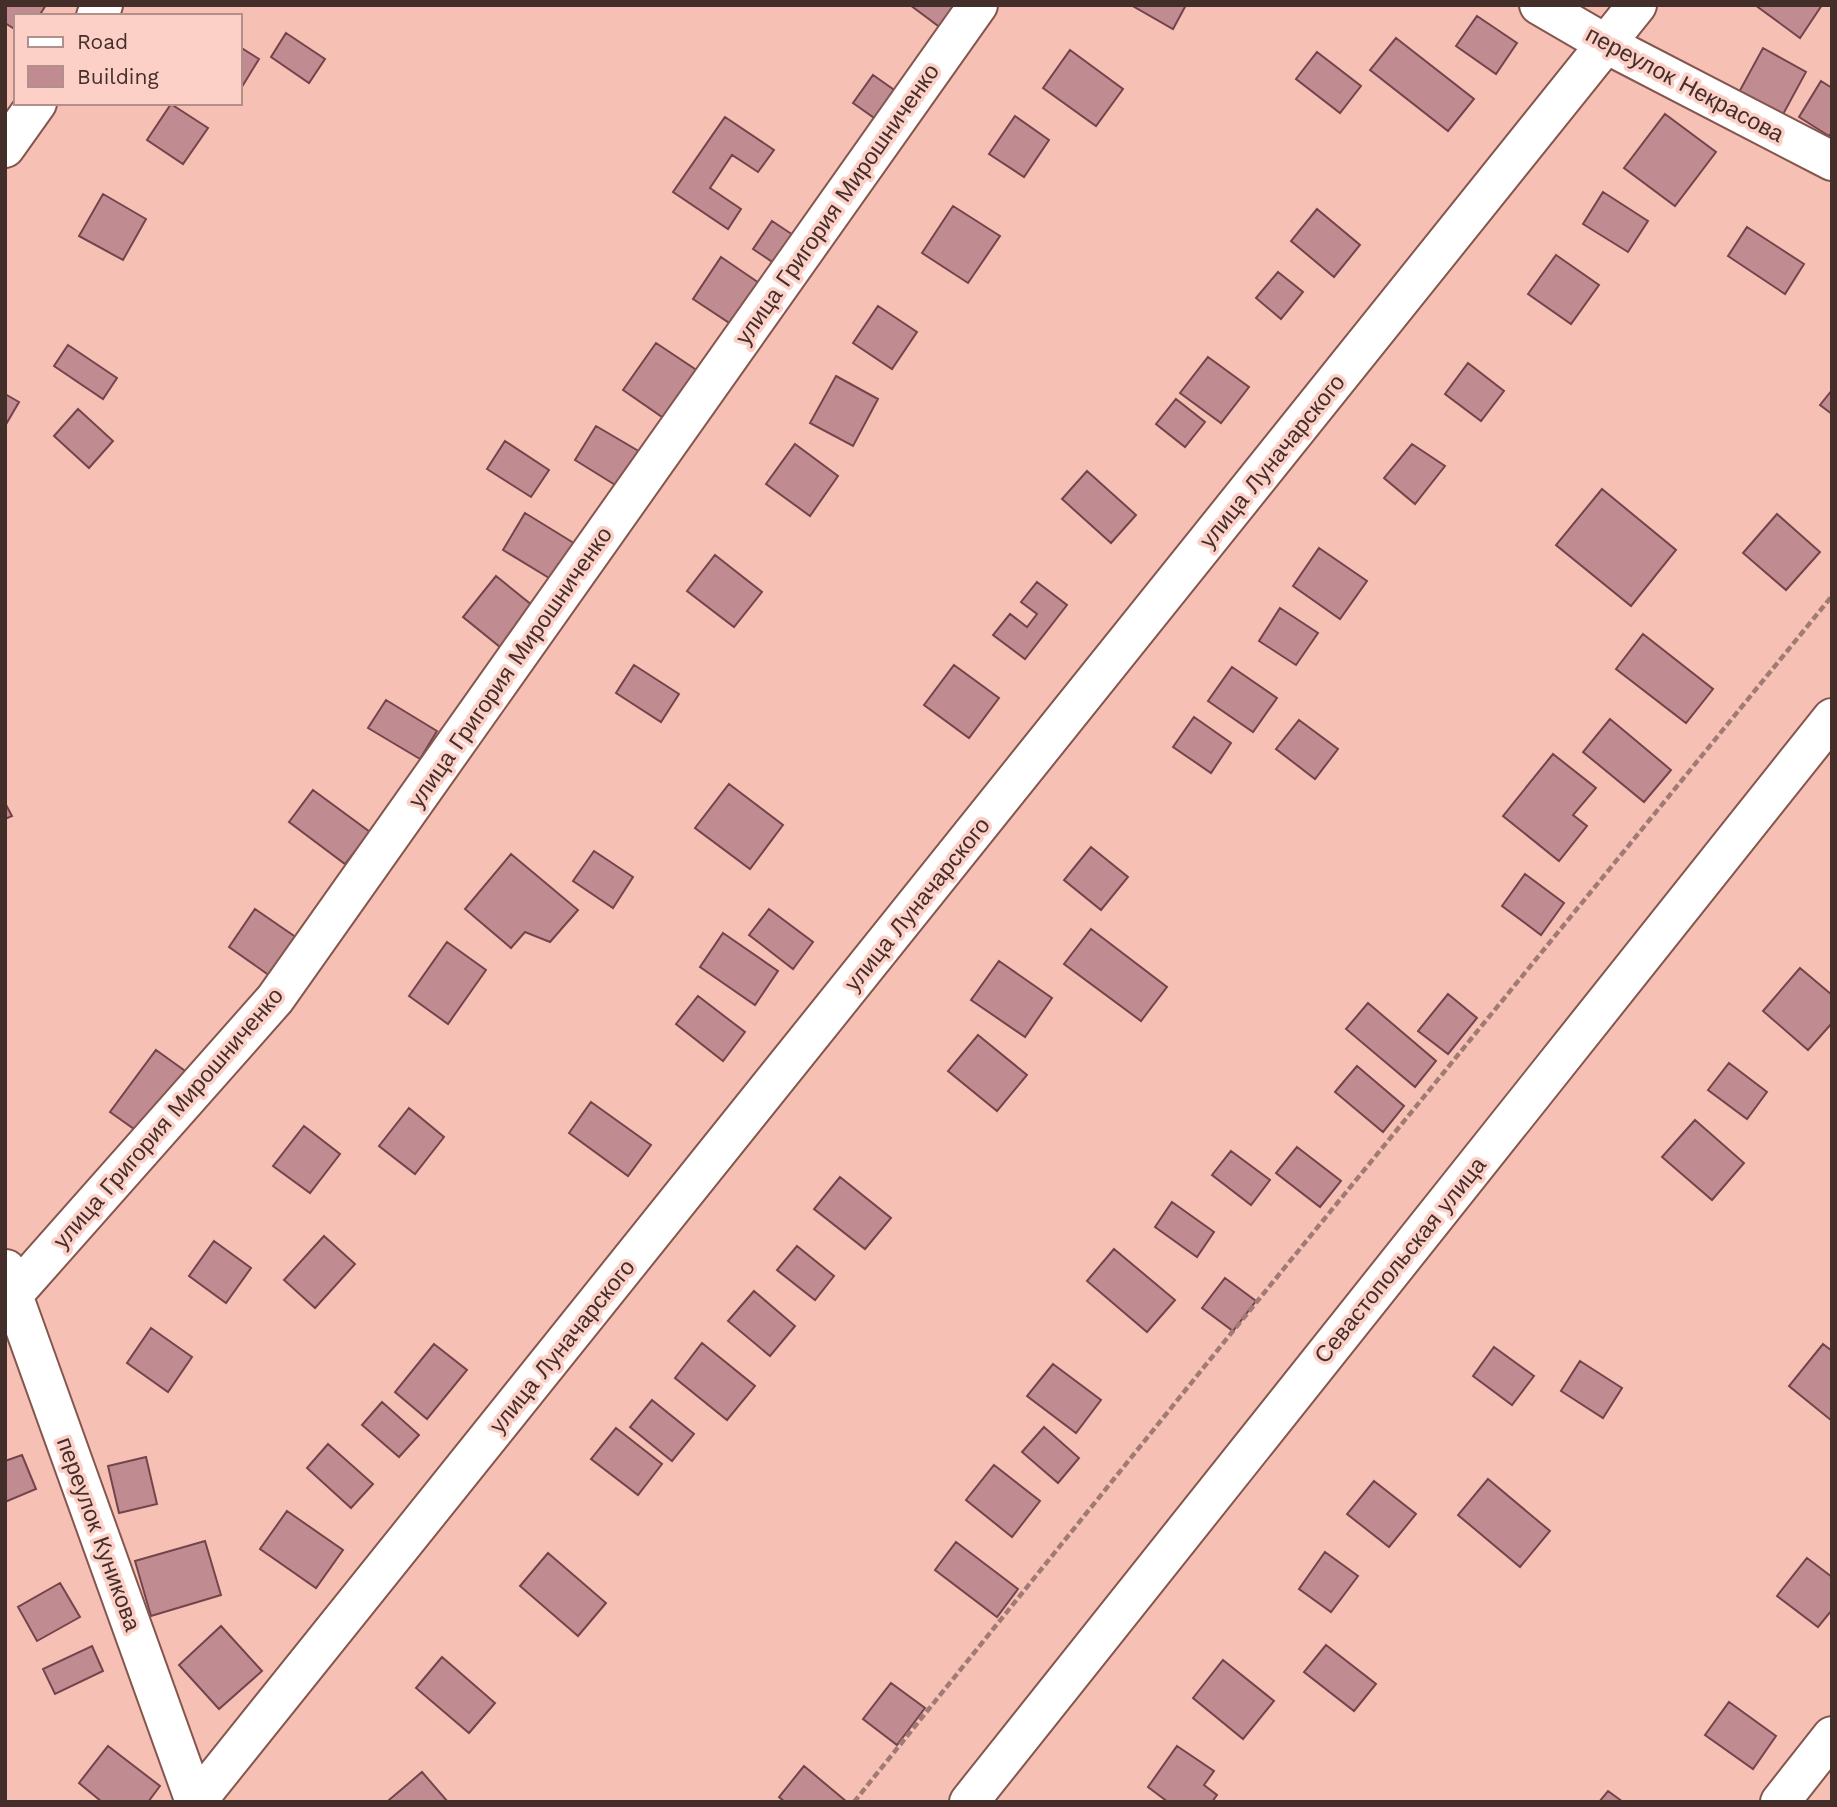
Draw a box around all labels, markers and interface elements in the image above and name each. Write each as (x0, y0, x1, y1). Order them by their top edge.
legend (14, 14, 242, 105)
street label: переулок Некрасова (1581, 21, 1789, 148)
text: Road (77, 29, 128, 54)
street label: улица Григория Мирошниченко (730, 59, 945, 350)
text: Building (77, 64, 159, 89)
street label: улица Луначарского (1194, 369, 1351, 554)
street label: улица Григория Мирошниченко (403, 522, 618, 813)
street label: улица Луначарского (839, 812, 996, 997)
street label: улица Григория Мирошниченко (48, 982, 289, 1254)
street label: Севастопольская улица (1309, 1152, 1492, 1369)
street label: улица Луначарского (484, 1254, 641, 1439)
street label: переулок Куникова (51, 1434, 146, 1635)

